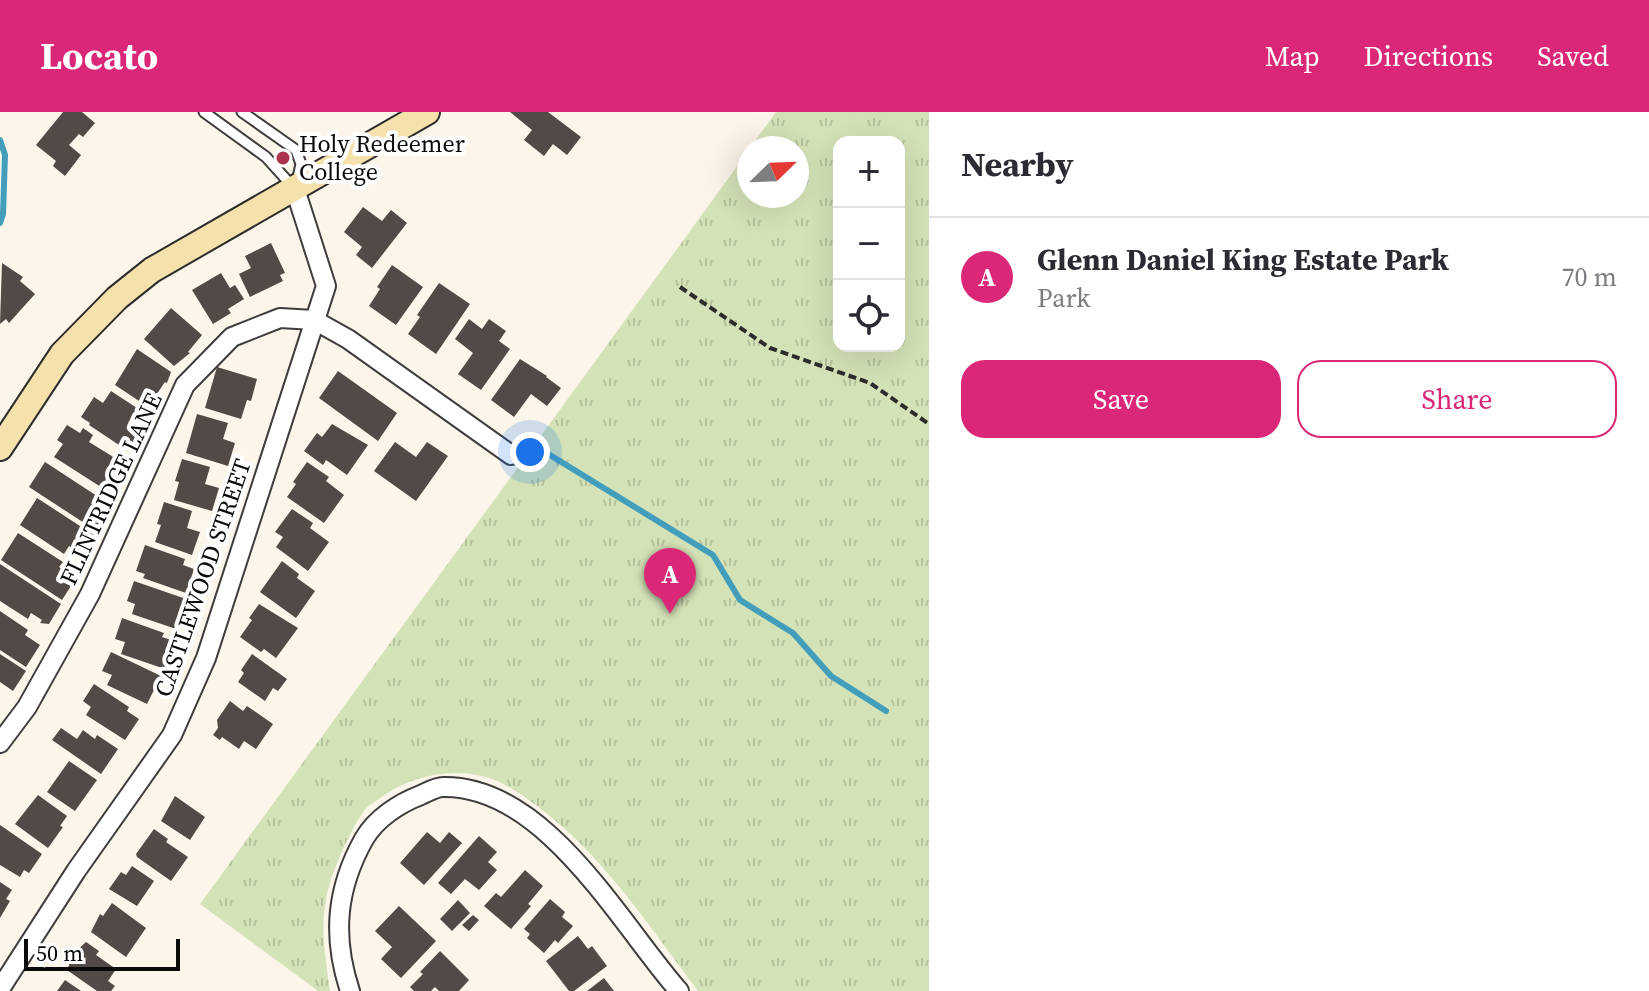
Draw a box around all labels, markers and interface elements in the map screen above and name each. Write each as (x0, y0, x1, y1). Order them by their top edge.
text: Locato (40, 30, 158, 82)
text: Map (1265, 37, 1320, 75)
text: Directions (1364, 37, 1493, 75)
text: Saved (1537, 37, 1609, 75)
place label: Holy Redeemer College (299, 127, 465, 188)
north arrow (737, 136, 809, 208)
map controls (833, 136, 905, 352)
button: + (833, 136, 905, 208)
text: Nearby (961, 141, 1074, 187)
marker: Holy Redeemer College (274, 149, 292, 167)
button: − (833, 208, 905, 280)
text: Glenn Daniel King Estate Park (1037, 239, 1449, 280)
text: A (978, 259, 996, 295)
text: 70 m (1562, 259, 1617, 295)
button: locate (833, 280, 905, 352)
text: Park (1037, 280, 1090, 316)
button: Save (961, 360, 1281, 438)
button: Share (1297, 360, 1617, 438)
street label: FLINTRIDGE LANE (52, 387, 170, 590)
your location (510, 432, 550, 472)
street label: CASTLEWOOD STREET (146, 454, 259, 701)
pin: A (644, 548, 696, 614)
scale bar (24, 935, 180, 971)
text: 50 m (36, 938, 83, 968)

